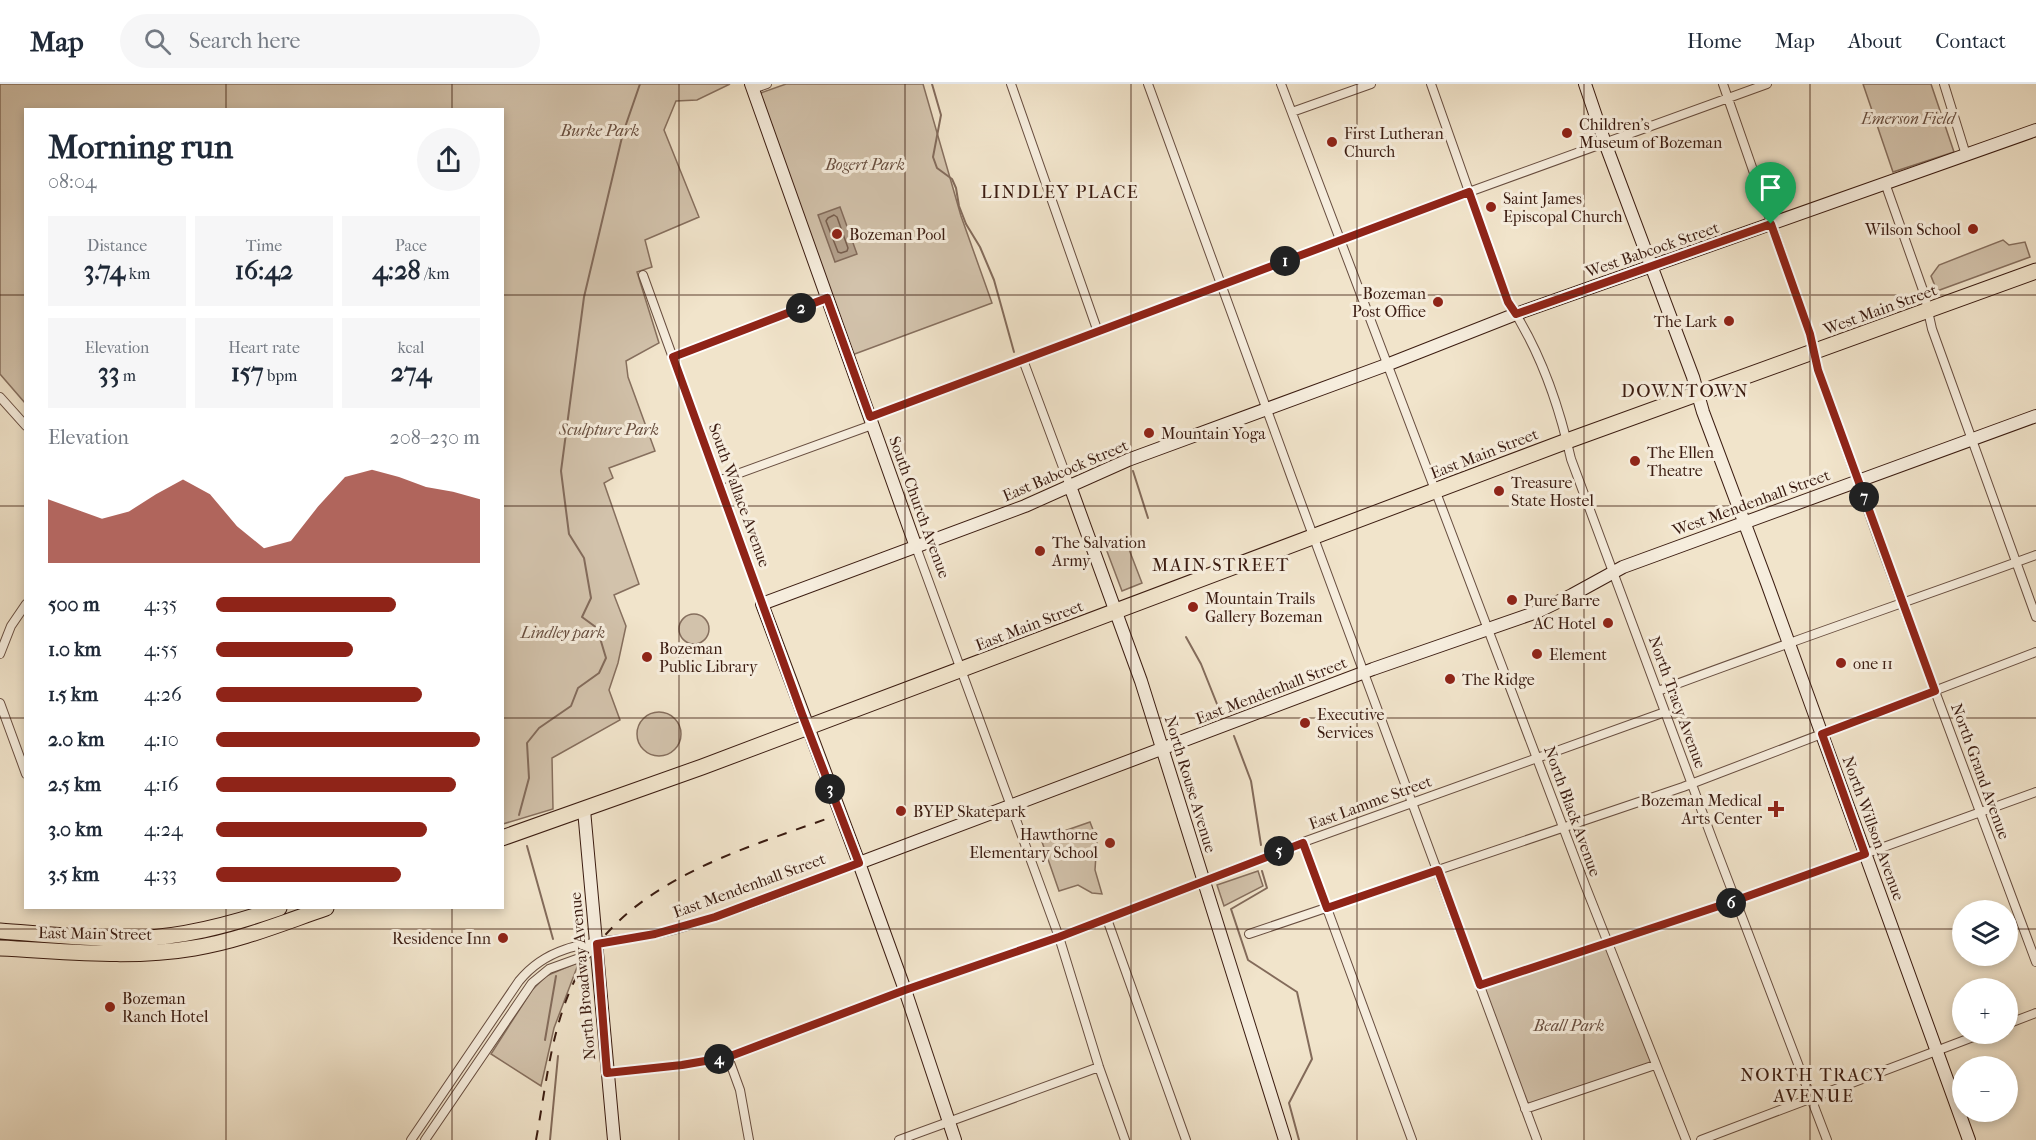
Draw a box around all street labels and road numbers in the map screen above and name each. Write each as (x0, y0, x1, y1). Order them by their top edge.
street label: West Babcock Street (1582, 218, 1722, 282)
street label: West Main Street (1820, 280, 1940, 339)
street label: South Wallace Avenue (705, 421, 774, 570)
street label: East Main Street (1428, 424, 1541, 483)
street label: South Church Avenue (885, 434, 954, 581)
street label: East Babcock Street (1000, 435, 1131, 505)
street label: West Mendenhall Street (1669, 465, 1833, 540)
street label: East Main Street (973, 596, 1086, 655)
street label: North Tracy Avenue (1645, 633, 1710, 771)
street label: East Mendenhall Street (1193, 653, 1350, 728)
street label: North Grand Avenue (1947, 701, 2014, 842)
street label: North Rouse Avenue (1161, 713, 1220, 855)
street label: North Black Avenue (1540, 743, 1605, 879)
street label: North Willson Avenue (1839, 753, 1909, 903)
street label: East Lamme Street (1306, 771, 1434, 834)
street label: East Mendenhall Street (670, 849, 828, 922)
street label: North Broadway Avenue (566, 891, 599, 1061)
street label: East Main Street (38, 923, 152, 944)

